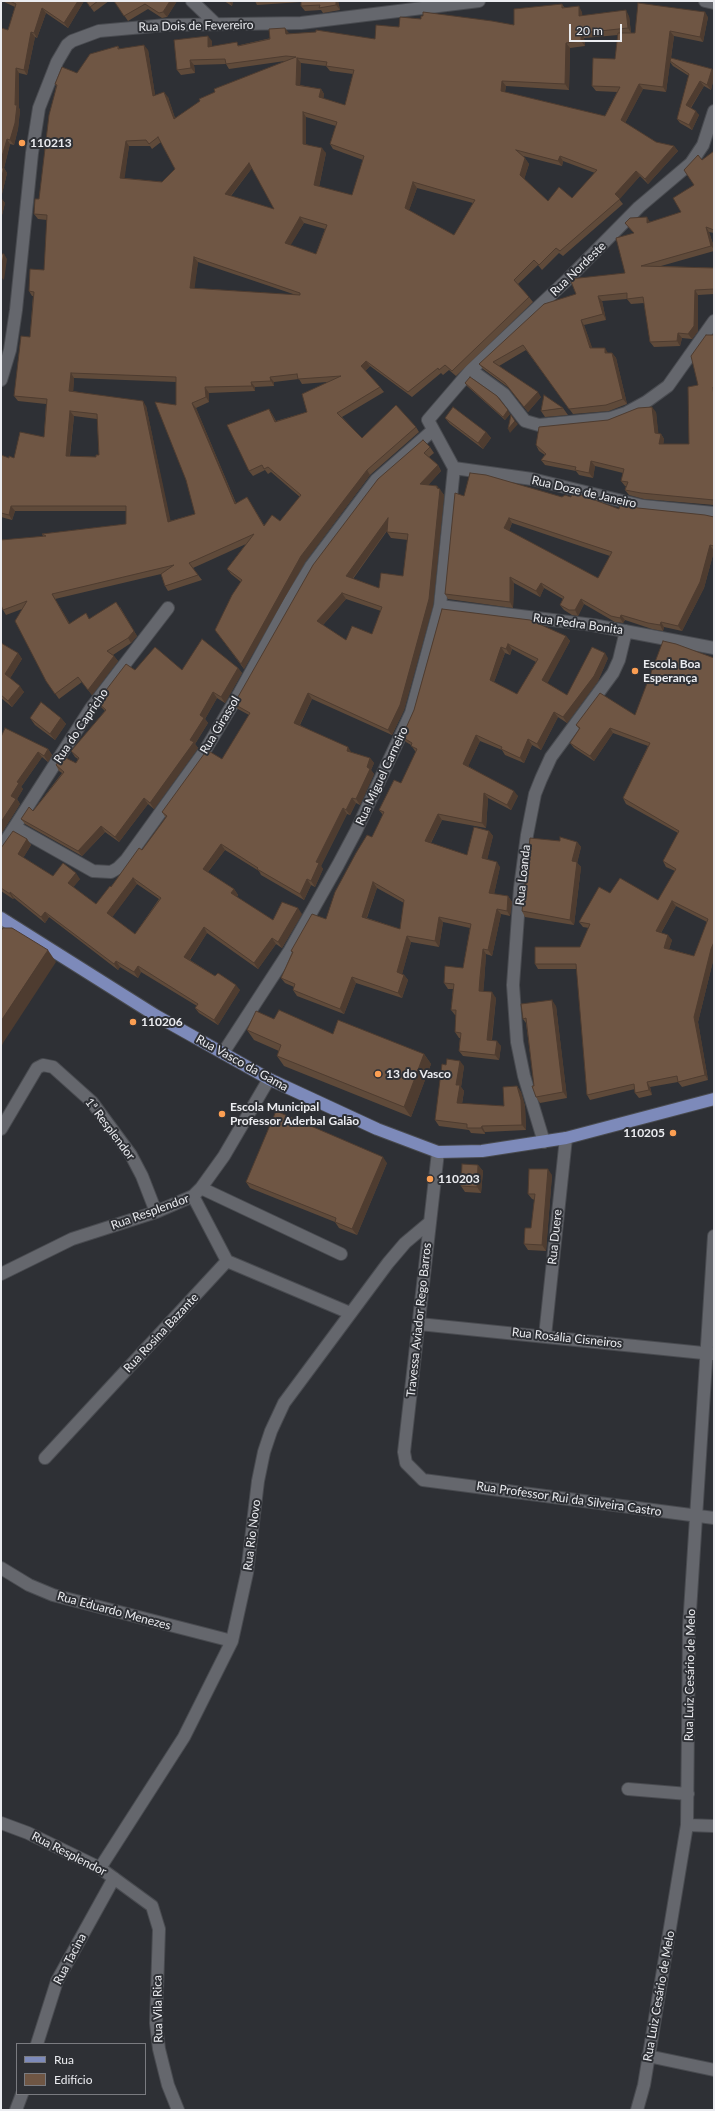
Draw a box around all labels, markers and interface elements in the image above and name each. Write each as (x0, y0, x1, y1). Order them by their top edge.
scale bar (571, 16, 624, 42)
street label: Rua Dois de Fevereiro (138, 18, 254, 34)
text: 20 m (576, 23, 603, 38)
place label: 110213 (30, 136, 72, 150)
marker: 110213 (17, 138, 27, 148)
street label: Rua Nordeste (547, 239, 609, 299)
street label: Rua Doze de Janeiro (530, 473, 638, 511)
street label: Rua Pedra Bonita (532, 611, 624, 637)
place label: Escola Boa Esperança (643, 657, 700, 685)
marker: Escola Boa Esperança (630, 666, 640, 676)
street label: Rua do Capricho (51, 686, 111, 766)
street label: Rua Girassol (197, 693, 243, 757)
street label: Rua Miguel Carneiro (353, 724, 411, 828)
street label: Rua Loanda (513, 844, 533, 906)
place label: 110206 (141, 1015, 183, 1029)
marker: 110206 (128, 1017, 138, 1027)
street label: Rua Vasco da Gama (193, 1032, 291, 1094)
place label: 13 do Vasco (386, 1067, 451, 1081)
marker: 13 do Vasco (373, 1069, 383, 1079)
street label: 1ª Resplendor (82, 1095, 138, 1163)
place label: Escola Municipal Professor Aderbal Galão (230, 1100, 359, 1128)
marker: Escola Municipal Professor Aderbal Galão (217, 1109, 227, 1119)
place label: 110205 (623, 1126, 665, 1140)
marker: 110205 (668, 1128, 678, 1138)
place label: 110203 (438, 1172, 480, 1186)
marker: 110203 (425, 1174, 435, 1184)
street label: Rua Resplendor (109, 1191, 191, 1233)
street label: Rua Duere (545, 1209, 565, 1265)
street label: Travessa Aviador Rego Barros (404, 1242, 434, 1398)
street label: Rua Rosina Bazante (121, 1290, 201, 1376)
street label: Rua Rosália Cisneiros (511, 1325, 623, 1351)
street label: Rua Professor Rui da Silveira Castro (476, 1479, 662, 1519)
street label: Rua Rio Novo (240, 1499, 264, 1571)
street label: Rua Eduardo Menezes (56, 1589, 172, 1633)
street label: Rua Luiz Cesário de Melo (682, 1609, 698, 1741)
street label: Rua Resplendor (29, 1829, 109, 1879)
street label: Rua Luiz Cesário de Melo (640, 1930, 678, 2062)
street label: Rua Tacina (51, 1931, 89, 1987)
street label: Rua Vila Rica (150, 1975, 166, 2043)
legend (16, 2043, 146, 2095)
text: Rua (54, 2052, 74, 2067)
text: Edifício (54, 2072, 93, 2087)

